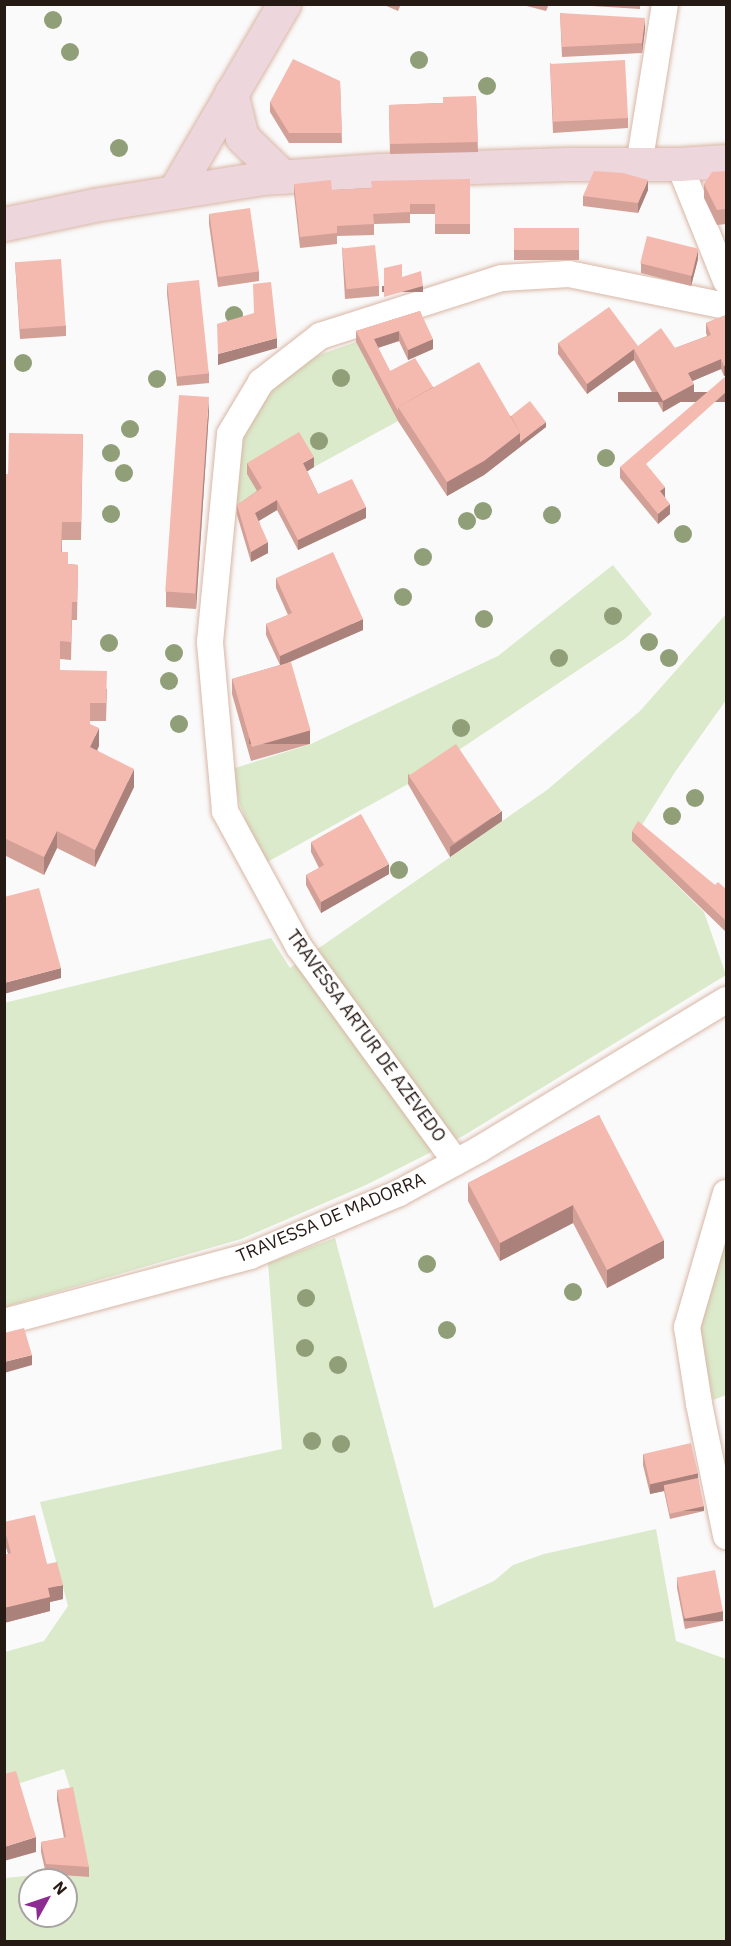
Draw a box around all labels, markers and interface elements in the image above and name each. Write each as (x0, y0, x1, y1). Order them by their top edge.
street label: TRAVESSA ARTUR DE AZEVEDO (282, 926, 450, 1146)
street label: TRAVESSA DE MADORRA (233, 1168, 429, 1268)
north arrow (18, 1868, 78, 1928)
text: N (49, 1877, 72, 1899)

